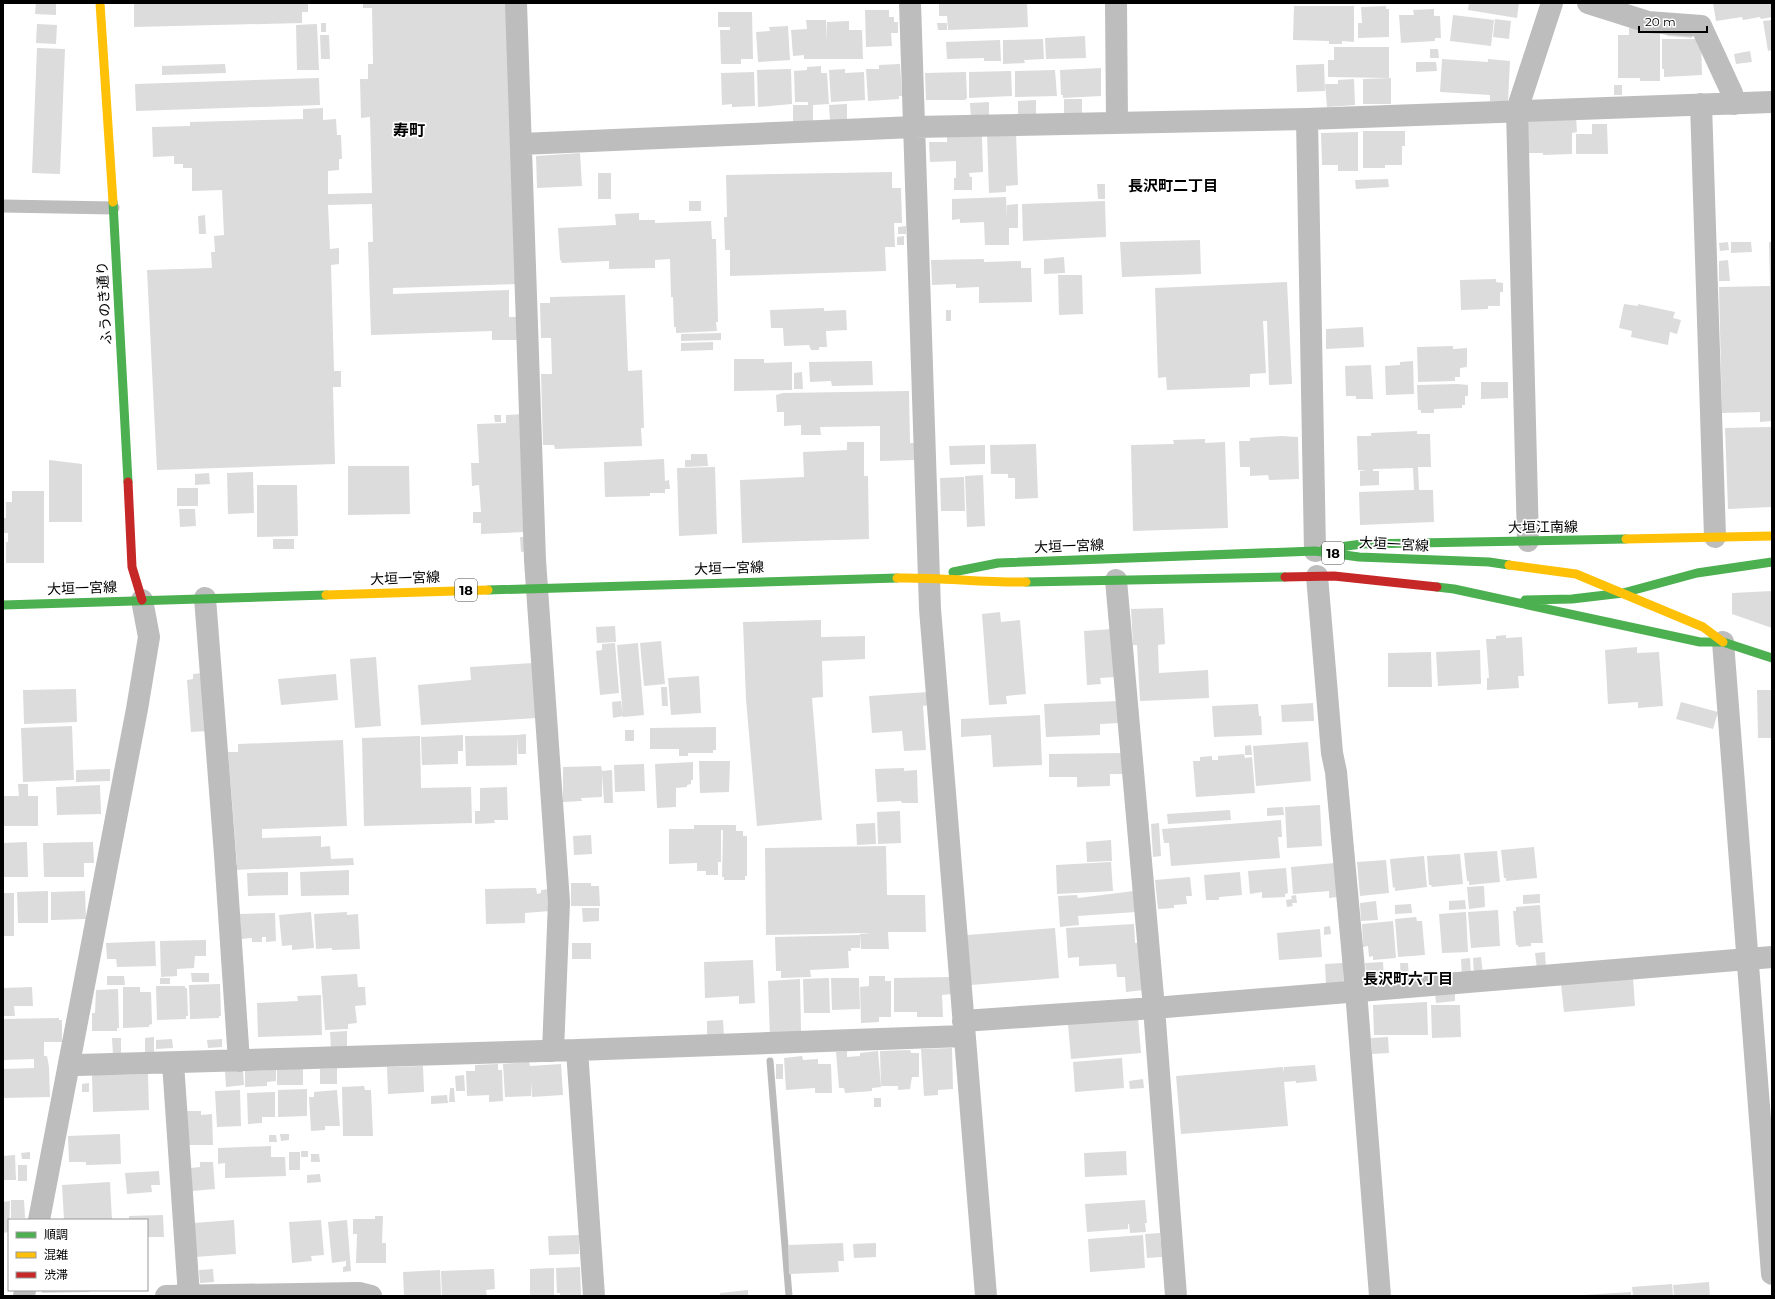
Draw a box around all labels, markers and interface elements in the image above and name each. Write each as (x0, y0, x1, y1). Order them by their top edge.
scale bar (1639, 8, 1707, 34)
text: 20 m (1645, 14, 1676, 29)
district label: 寿町 (393, 121, 425, 140)
district label: 長沢町二丁目 (1128, 176, 1218, 195)
street label: ふうのき通り (93, 261, 115, 345)
street label: 大垣江南線 (1508, 517, 1578, 537)
street label: 大垣一宮線 (1359, 533, 1429, 555)
street label: 大垣一宮線 (1034, 536, 1104, 556)
road number: 18 (1322, 542, 1344, 564)
street label: 大垣一宮線 (694, 558, 764, 578)
street label: 大垣一宮線 (370, 568, 440, 588)
street label: 大垣一宮線 (47, 578, 117, 598)
road number: 18 (455, 579, 477, 601)
district label: 長沢町六丁目 (1363, 969, 1453, 988)
legend (8, 1219, 148, 1291)
text: 順調 (44, 1227, 68, 1242)
text: 混雑 (44, 1247, 68, 1262)
text: 渋滞 (44, 1267, 68, 1282)

